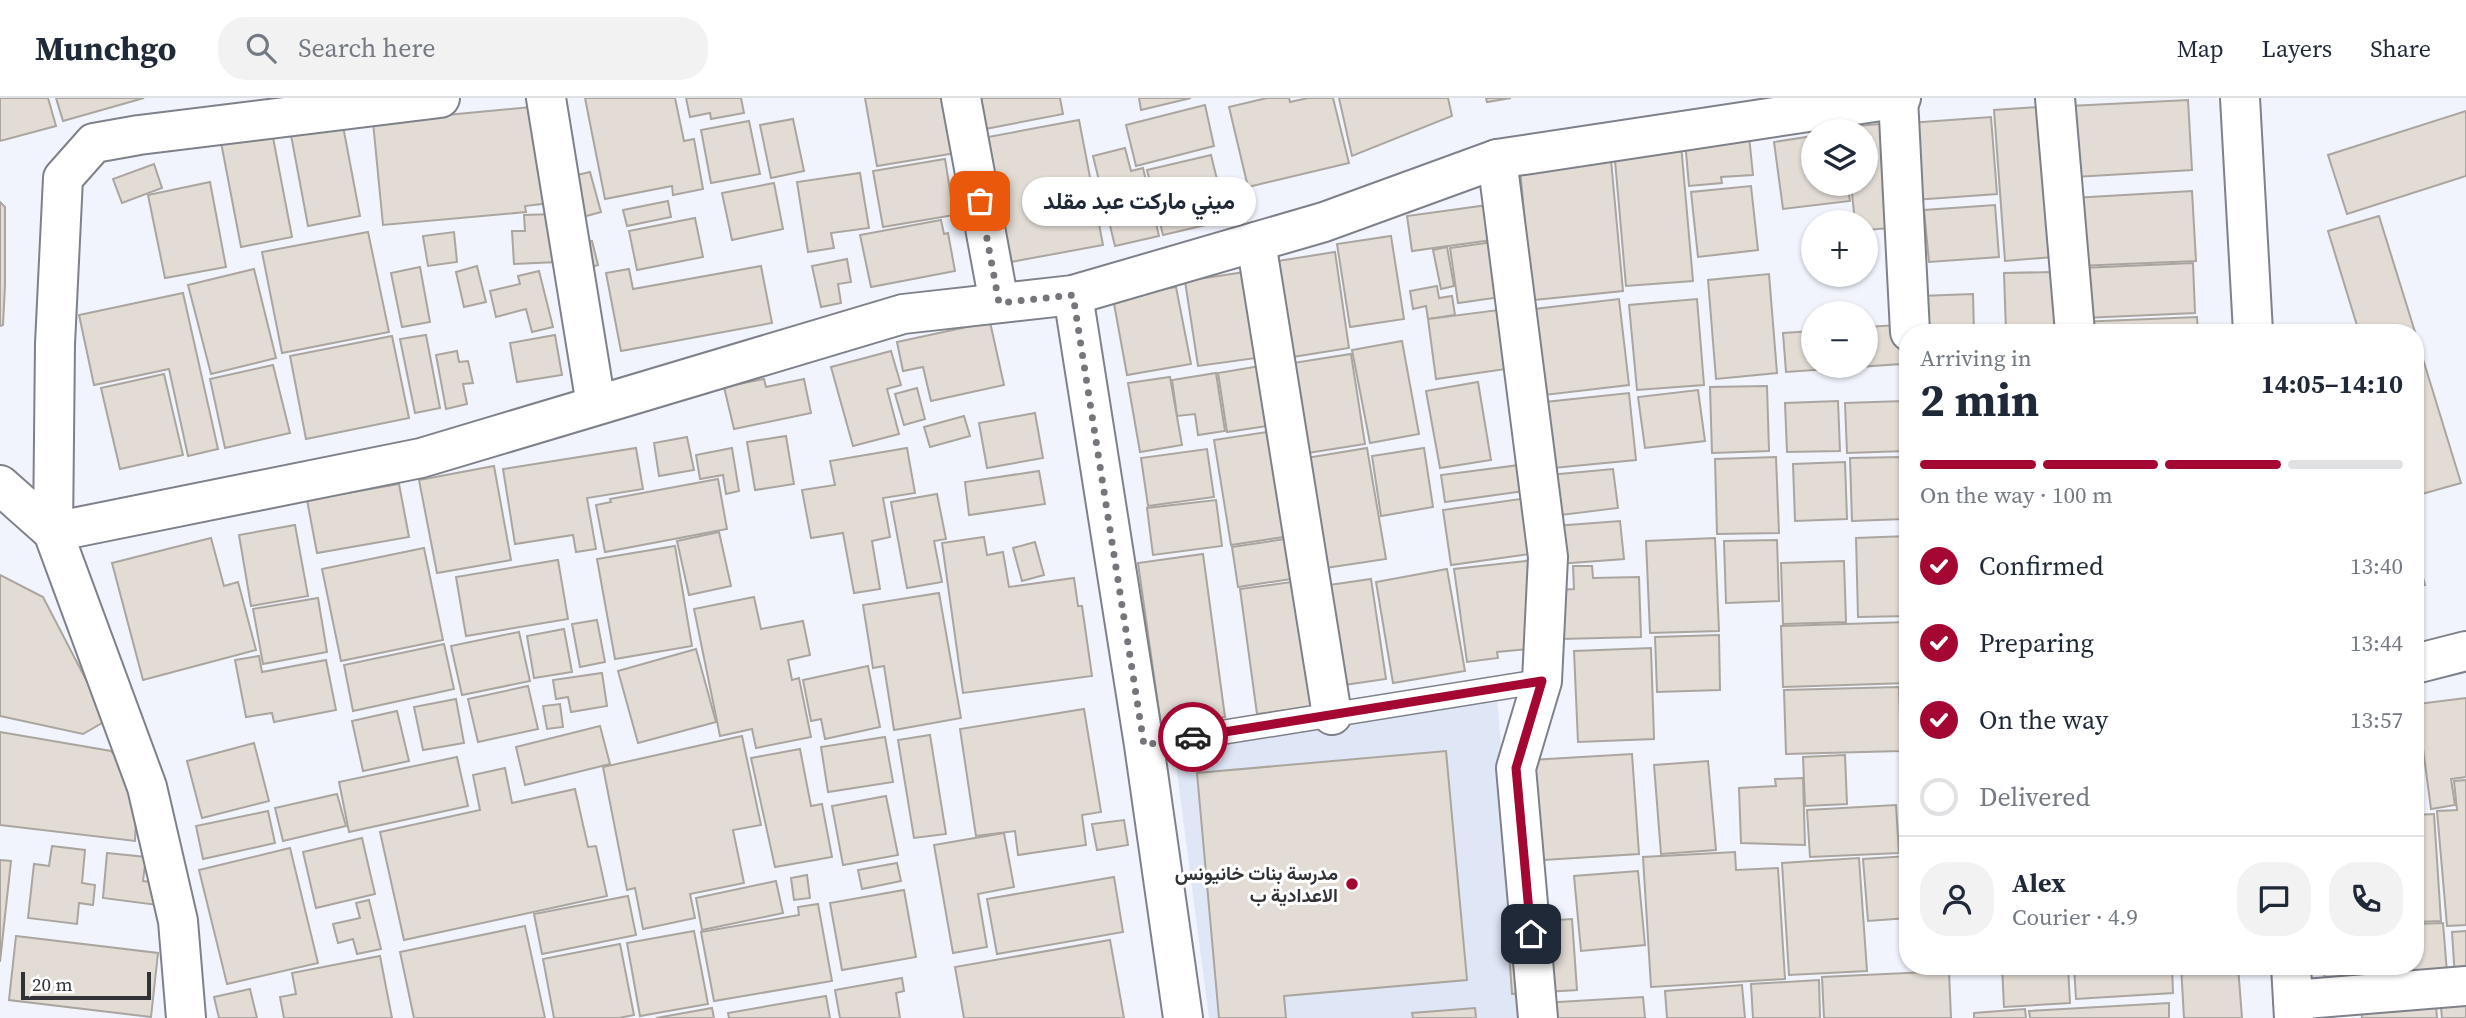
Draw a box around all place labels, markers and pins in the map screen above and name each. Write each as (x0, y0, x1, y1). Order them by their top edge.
pin (950, 171, 1010, 231)
callout: ميني ماركت عبد مقلد (1022, 176, 1256, 226)
place label: مدرسة بنات خانيونس الاعدادية ب (1175, 860, 1338, 908)
marker: مدرسة بنات خانيونس الاعدادية ب (1344, 876, 1360, 892)
pin (1501, 904, 1561, 964)

